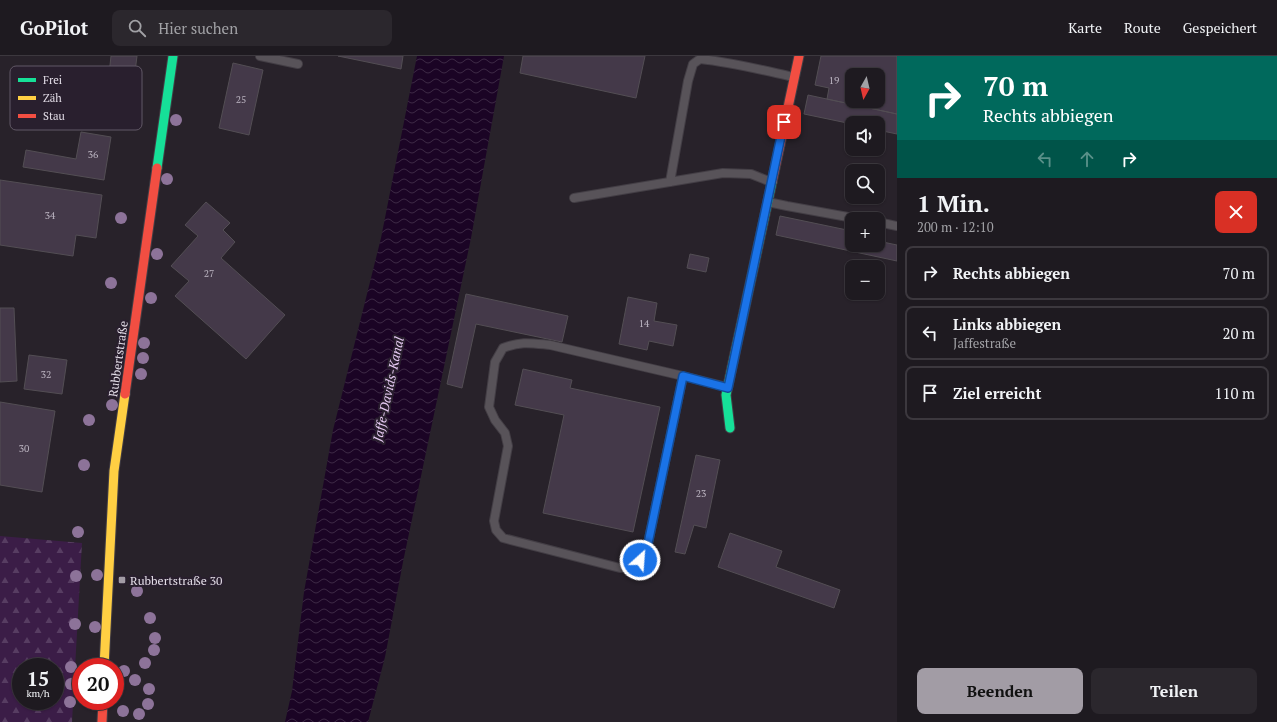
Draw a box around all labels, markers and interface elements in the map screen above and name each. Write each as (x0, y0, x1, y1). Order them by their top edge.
search box (112, 10, 392, 46)
text: GoPilot (20, 15, 88, 40)
icon: search (126, 17, 148, 39)
text: Hier suchen (158, 18, 238, 38)
text: Karte (1068, 18, 1102, 37)
text: Route (1124, 18, 1161, 37)
text: Gespeichert (1183, 18, 1257, 37)
legend (10, 66, 142, 130)
text: 70 m (983, 67, 1048, 104)
north arrow (845, 68, 885, 108)
map controls (845, 68, 885, 300)
icon: right (917, 72, 969, 124)
text: Frei (43, 73, 62, 87)
house number: 19 (829, 74, 839, 87)
text: Zäh (43, 91, 62, 105)
house number: 25 (236, 93, 246, 106)
text: Rechts abbiegen (983, 103, 1113, 127)
pin (767, 105, 801, 139)
text: Stau (43, 109, 66, 123)
icon: arrive (773, 111, 795, 133)
button: sound (845, 116, 885, 156)
house number: 36 (88, 148, 99, 161)
icon: left (1034, 148, 1056, 170)
icon: ahead (1076, 148, 1098, 170)
icon: right (1118, 148, 1140, 170)
button: search (845, 164, 885, 204)
text: 1 Min. (917, 187, 990, 219)
button: close (1215, 191, 1257, 233)
house number: 34 (45, 209, 56, 222)
button: + (845, 212, 885, 252)
text: 200 m · 12:10 (917, 218, 994, 236)
button: − (845, 260, 885, 300)
icon: right (919, 262, 941, 284)
text: Rechts abbiegen (953, 263, 1070, 283)
text: 70 m (1222, 263, 1255, 283)
house number: 27 (204, 267, 214, 280)
text: Links abbiegen (953, 314, 1061, 334)
house number: 14 (639, 317, 650, 330)
street label: Rubbertstraße (105, 320, 131, 398)
icon: left (919, 322, 941, 344)
text: 20 m (1222, 323, 1255, 343)
text: Jaffestraße (953, 334, 1016, 352)
water label: Jaffe-Davids-Kanal (368, 335, 408, 444)
house number: 32 (41, 368, 51, 381)
icon: arrive (919, 382, 941, 404)
text: Ziel erreicht (953, 383, 1041, 403)
text: 110 m (1214, 383, 1255, 403)
house number: 30 (19, 442, 29, 455)
house number: 23 (696, 487, 706, 500)
position arrow (619, 539, 661, 581)
place label: Rubbertstraße 30 (130, 573, 222, 588)
marker: Rubbertstraße 30 (117, 575, 127, 585)
speed limit sign: 20 (72, 658, 124, 710)
text: 15 (27, 665, 49, 692)
button: Beenden (917, 668, 1083, 714)
button: Teilen (1091, 668, 1257, 714)
text: km/h (26, 687, 50, 700)

